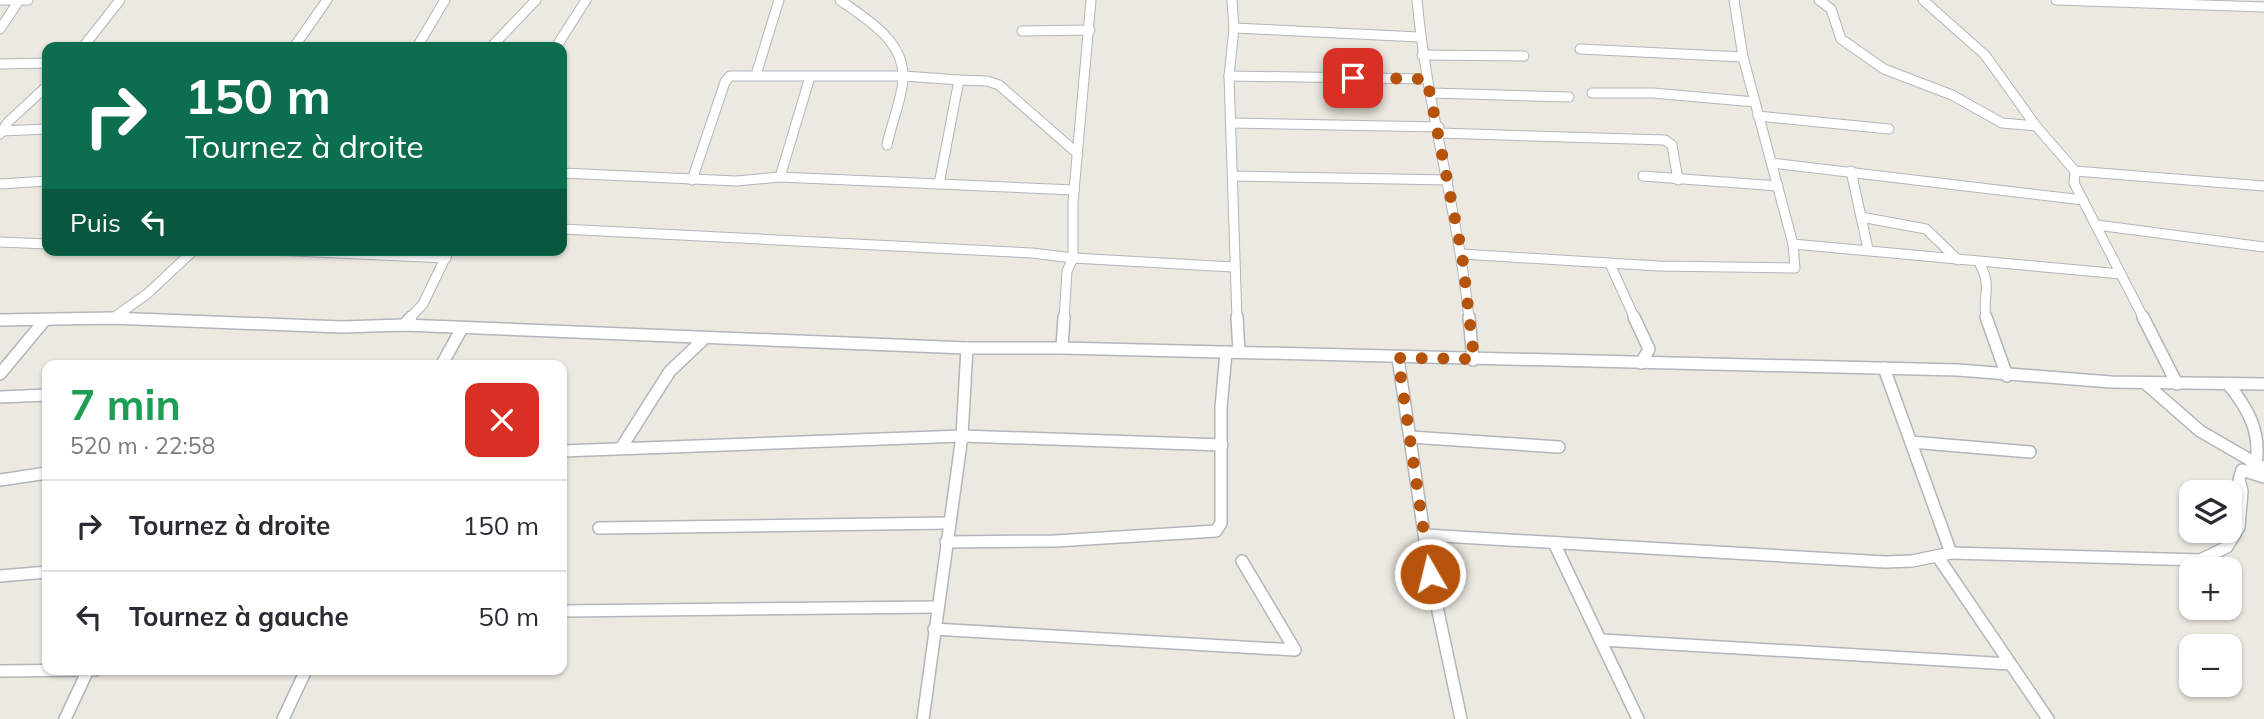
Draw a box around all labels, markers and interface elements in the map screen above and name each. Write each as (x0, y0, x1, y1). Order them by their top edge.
pin (1323, 48, 1383, 108)
icon: arrive (1334, 59, 1372, 97)
text: 150 m (185, 65, 331, 126)
icon: right (70, 70, 161, 161)
text: Tournez à droite (185, 126, 424, 166)
icon: left (135, 203, 173, 241)
text: Puis (70, 206, 121, 239)
text: 7 min (70, 378, 181, 431)
button: close (465, 383, 539, 457)
text: 520 m · 22:58 (70, 431, 215, 460)
map controls (2179, 480, 2242, 697)
button: layers (2179, 480, 2242, 543)
icon: right (70, 507, 108, 545)
text: Tournez à droite (129, 509, 330, 542)
text: 150 m (463, 509, 539, 542)
position arrow (1393, 537, 1467, 611)
button: + (2179, 557, 2242, 620)
icon: left (70, 598, 108, 636)
text: Tournez à gauche (129, 600, 349, 633)
text: 50 m (478, 600, 539, 633)
button: − (2179, 634, 2242, 697)

